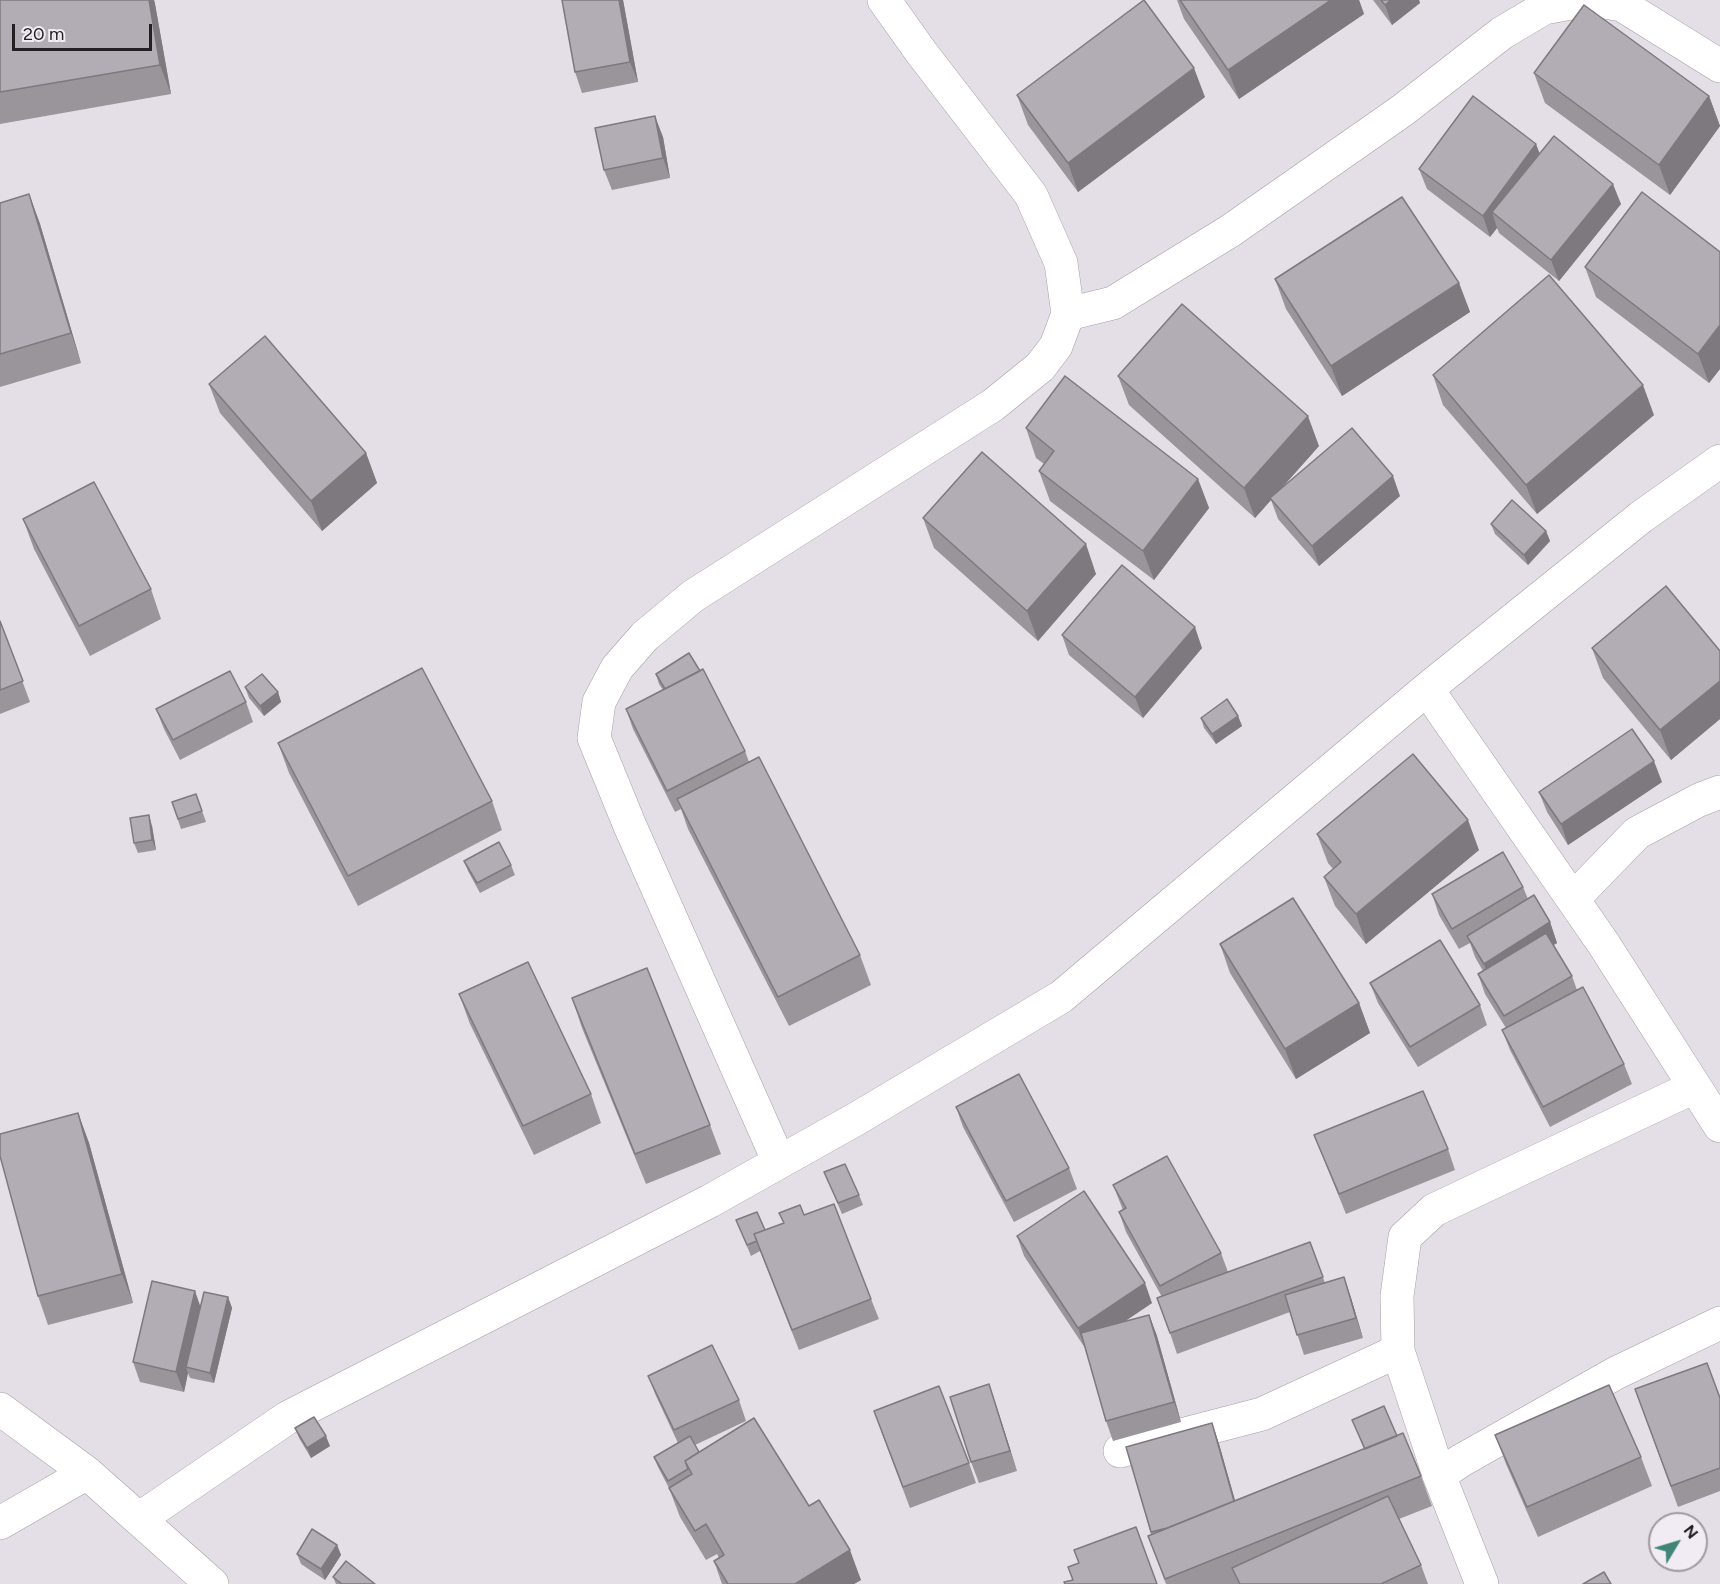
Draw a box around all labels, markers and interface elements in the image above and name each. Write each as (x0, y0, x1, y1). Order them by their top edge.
scale bar (15, 12, 154, 50)
text: 20 m (23, 23, 64, 45)
north arrow (1648, 1512, 1708, 1572)
text: N (1680, 1521, 1702, 1543)

